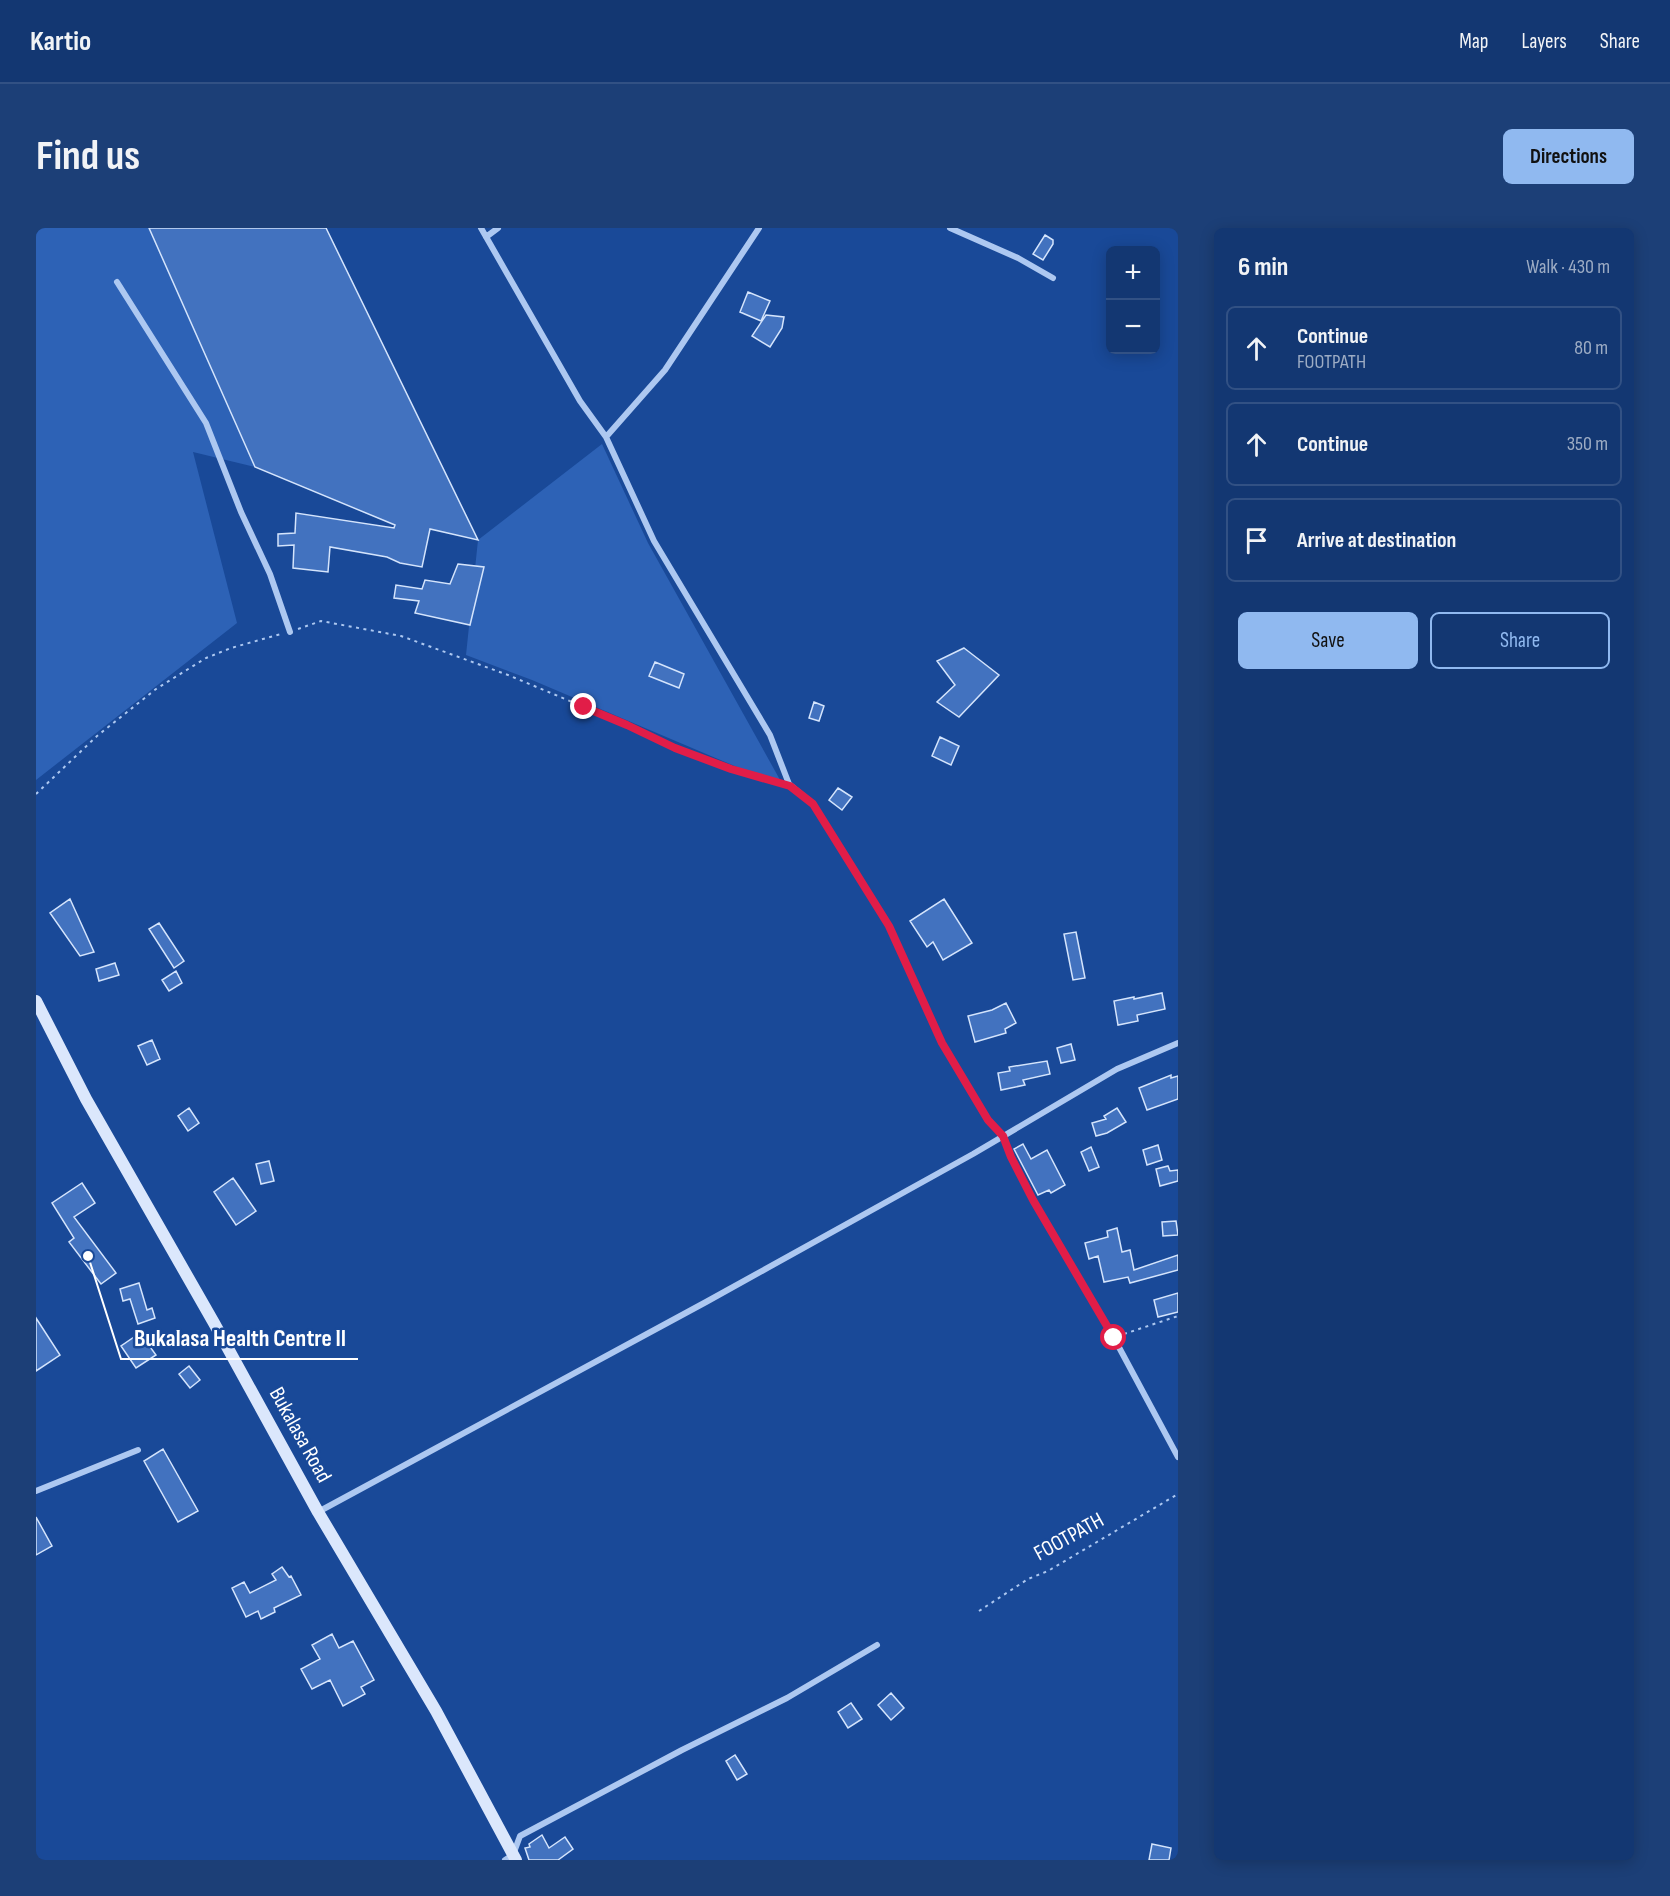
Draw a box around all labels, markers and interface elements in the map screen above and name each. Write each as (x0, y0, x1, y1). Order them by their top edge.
text: Kartio (30, 25, 91, 58)
text: Map (1459, 29, 1488, 54)
text: Layers (1521, 29, 1567, 54)
text: Share (1600, 29, 1640, 54)
button: Directions (1503, 129, 1634, 184)
text: Find us (36, 131, 140, 182)
map controls (1106, 246, 1160, 354)
button: + (1106, 246, 1160, 300)
text: 6 min (1238, 252, 1288, 283)
text: Walk · 430 m (1526, 255, 1610, 279)
button: − (1106, 300, 1160, 354)
text: Continue (1297, 323, 1368, 350)
icon: ahead (1240, 332, 1273, 365)
text: 80 m (1574, 336, 1608, 360)
text: FOOTPATH (1297, 350, 1366, 374)
icon: ahead (1240, 428, 1273, 461)
text: Continue (1297, 431, 1368, 458)
text: 350 m (1567, 432, 1608, 456)
icon: arrive (1240, 524, 1273, 557)
text: Arrive at destination (1297, 527, 1456, 554)
button: Save (1238, 612, 1418, 669)
button: Share (1430, 612, 1610, 669)
route end (570, 693, 596, 719)
callout: Bukalasa Health Centre II (121, 1317, 358, 1359)
text: Bukalasa Health Centre II (134, 1324, 346, 1353)
route start (1100, 1324, 1126, 1350)
street label: Bukalasa Road (263, 1383, 337, 1487)
street label: FOOTPATH (1029, 1507, 1109, 1567)

